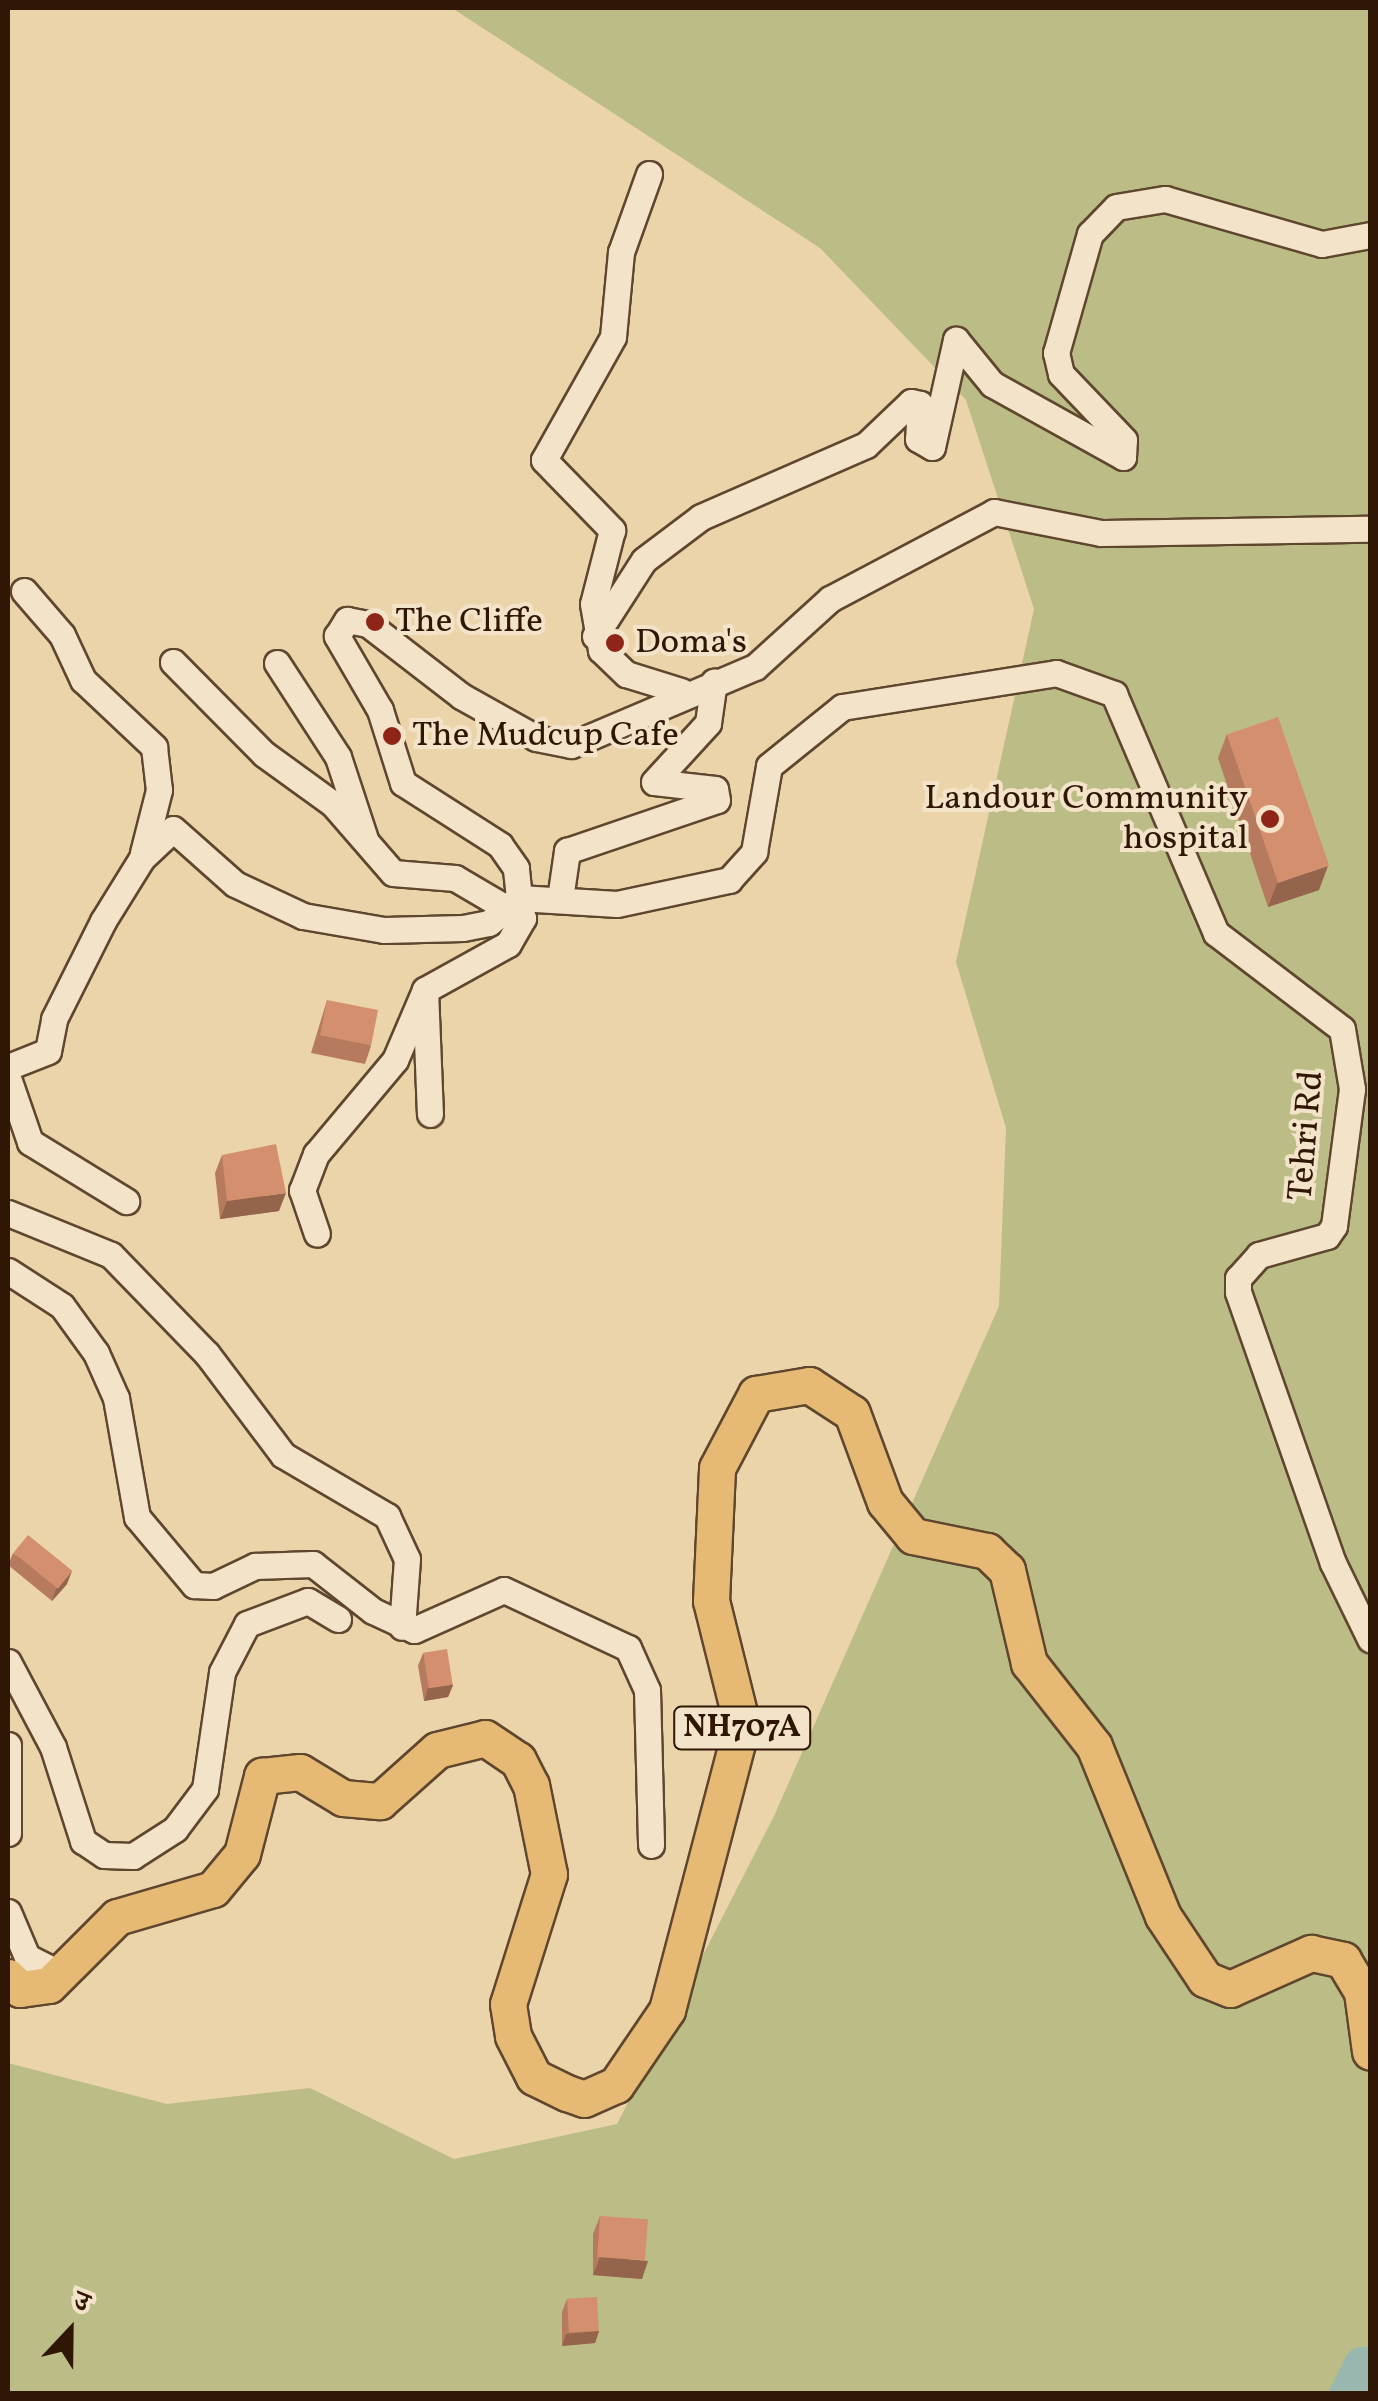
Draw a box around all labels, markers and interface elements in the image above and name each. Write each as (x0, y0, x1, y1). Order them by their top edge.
place label: The Cliffe (395, 601, 543, 643)
marker: The Cliffe (364, 611, 386, 633)
place label: Doma's (635, 622, 747, 664)
marker: Doma's (604, 632, 626, 654)
place label: The Mudcup Cafe (412, 715, 679, 757)
marker: The Mudcup Cafe (381, 725, 403, 747)
place label: Landour Community hospital (924, 778, 1248, 860)
marker: Landour Community hospital (1257, 806, 1283, 832)
street label: Tehri Rd (1280, 1069, 1334, 1203)
road number: NH707A (672, 1701, 812, 1755)
north arrow (20, 2281, 120, 2381)
text: उ (68, 2282, 95, 2323)

